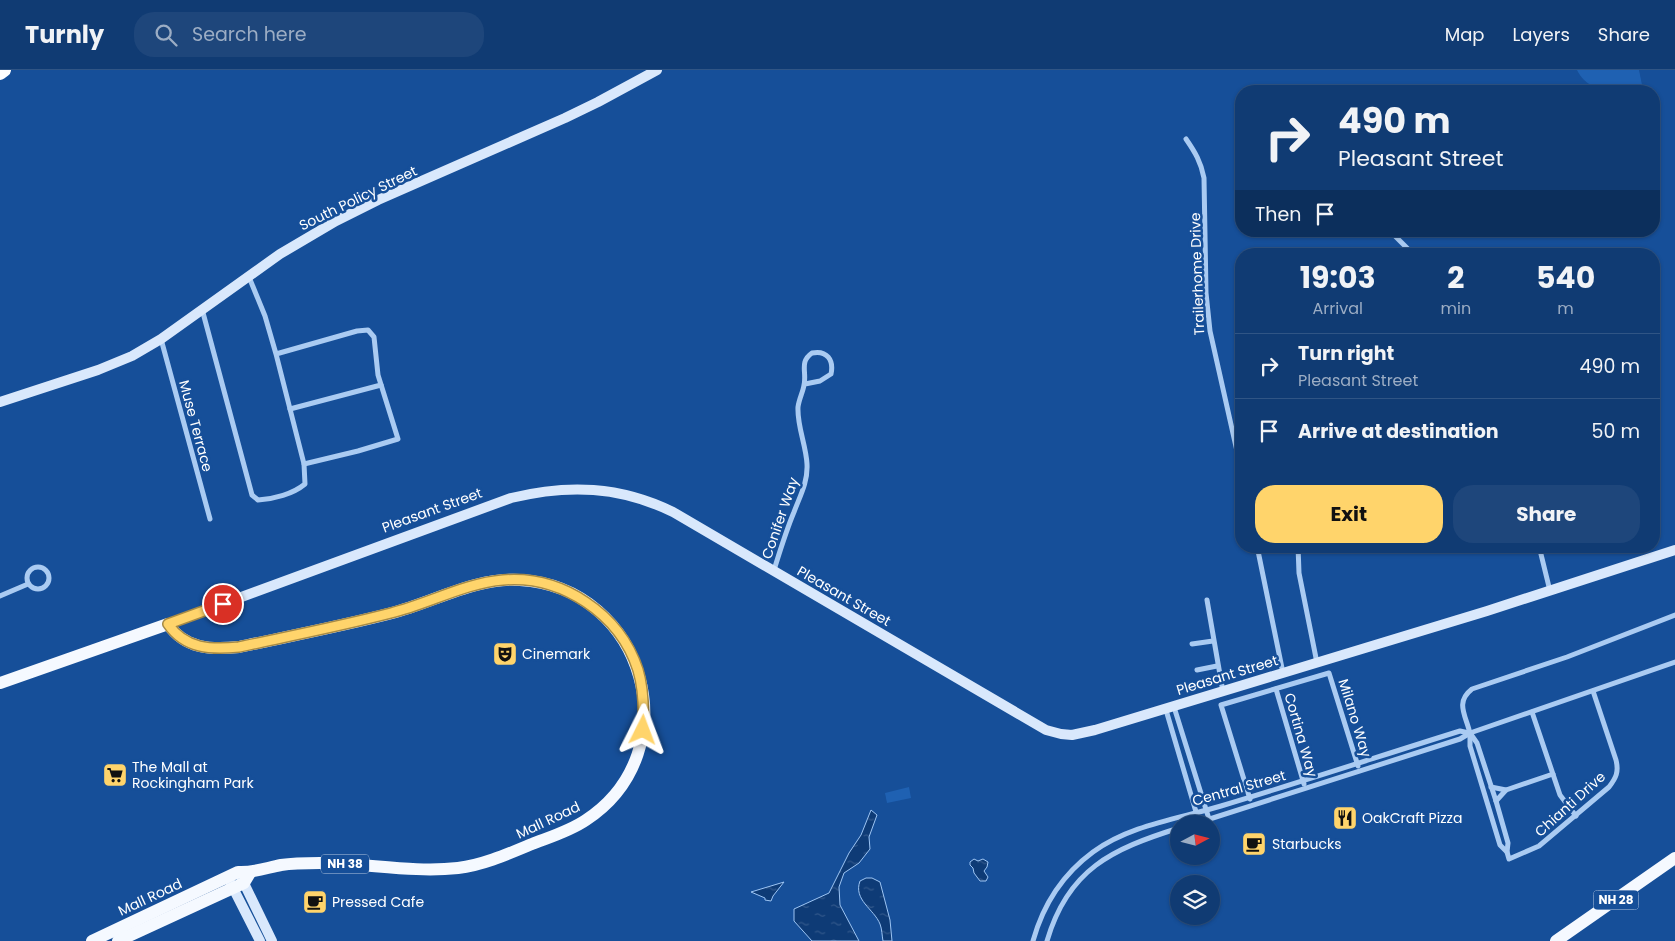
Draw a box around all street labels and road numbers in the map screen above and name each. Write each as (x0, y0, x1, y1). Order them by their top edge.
street label: South Policy Street (296, 161, 420, 235)
street label: Trailerhome Drive (1185, 212, 1209, 336)
street label: Muse Terrace (174, 378, 218, 474)
street label: Conifer Way (757, 474, 803, 562)
street label: Pleasant Street (379, 483, 485, 537)
street label: Pleasant Street (793, 561, 895, 631)
street label: Pleasant Street (1174, 650, 1280, 700)
street label: Milano Way (1334, 676, 1376, 760)
street label: Cortina Way (1279, 691, 1323, 780)
street label: Central Street (1190, 765, 1288, 811)
street label: Chianti Drive (1530, 767, 1610, 841)
street label: Mall Road (513, 796, 583, 844)
road number: NH 38 (321, 854, 369, 874)
street label: Mall Road (115, 873, 185, 921)
road number: NH 28 (1594, 890, 1638, 910)

